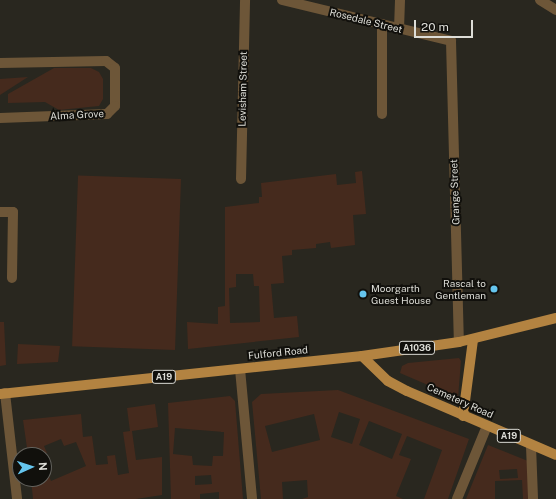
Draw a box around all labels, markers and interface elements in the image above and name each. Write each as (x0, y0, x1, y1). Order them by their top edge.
street label: Rosedale Street (328, 6, 404, 36)
scale bar (416, 12, 475, 38)
text: 20 m (421, 20, 449, 34)
street label: Levisham Street (236, 51, 250, 127)
street label: Alma Grove (50, 108, 104, 122)
street label: Grange Street (448, 159, 462, 225)
place label: Rascal to Gentleman (435, 277, 486, 300)
place label: Moorgarth Guest House (371, 282, 431, 306)
marker: Rascal to Gentleman (489, 284, 499, 294)
marker: Moorgarth Guest House (358, 289, 368, 299)
road number: A1036 (398, 341, 436, 355)
street label: Fulford Road (248, 344, 308, 362)
road number: A19 (151, 370, 177, 384)
street label: Cemetery Road (425, 381, 495, 421)
road number: A19 (496, 429, 522, 443)
north arrow (12, 447, 52, 487)
text: N (37, 462, 49, 471)

